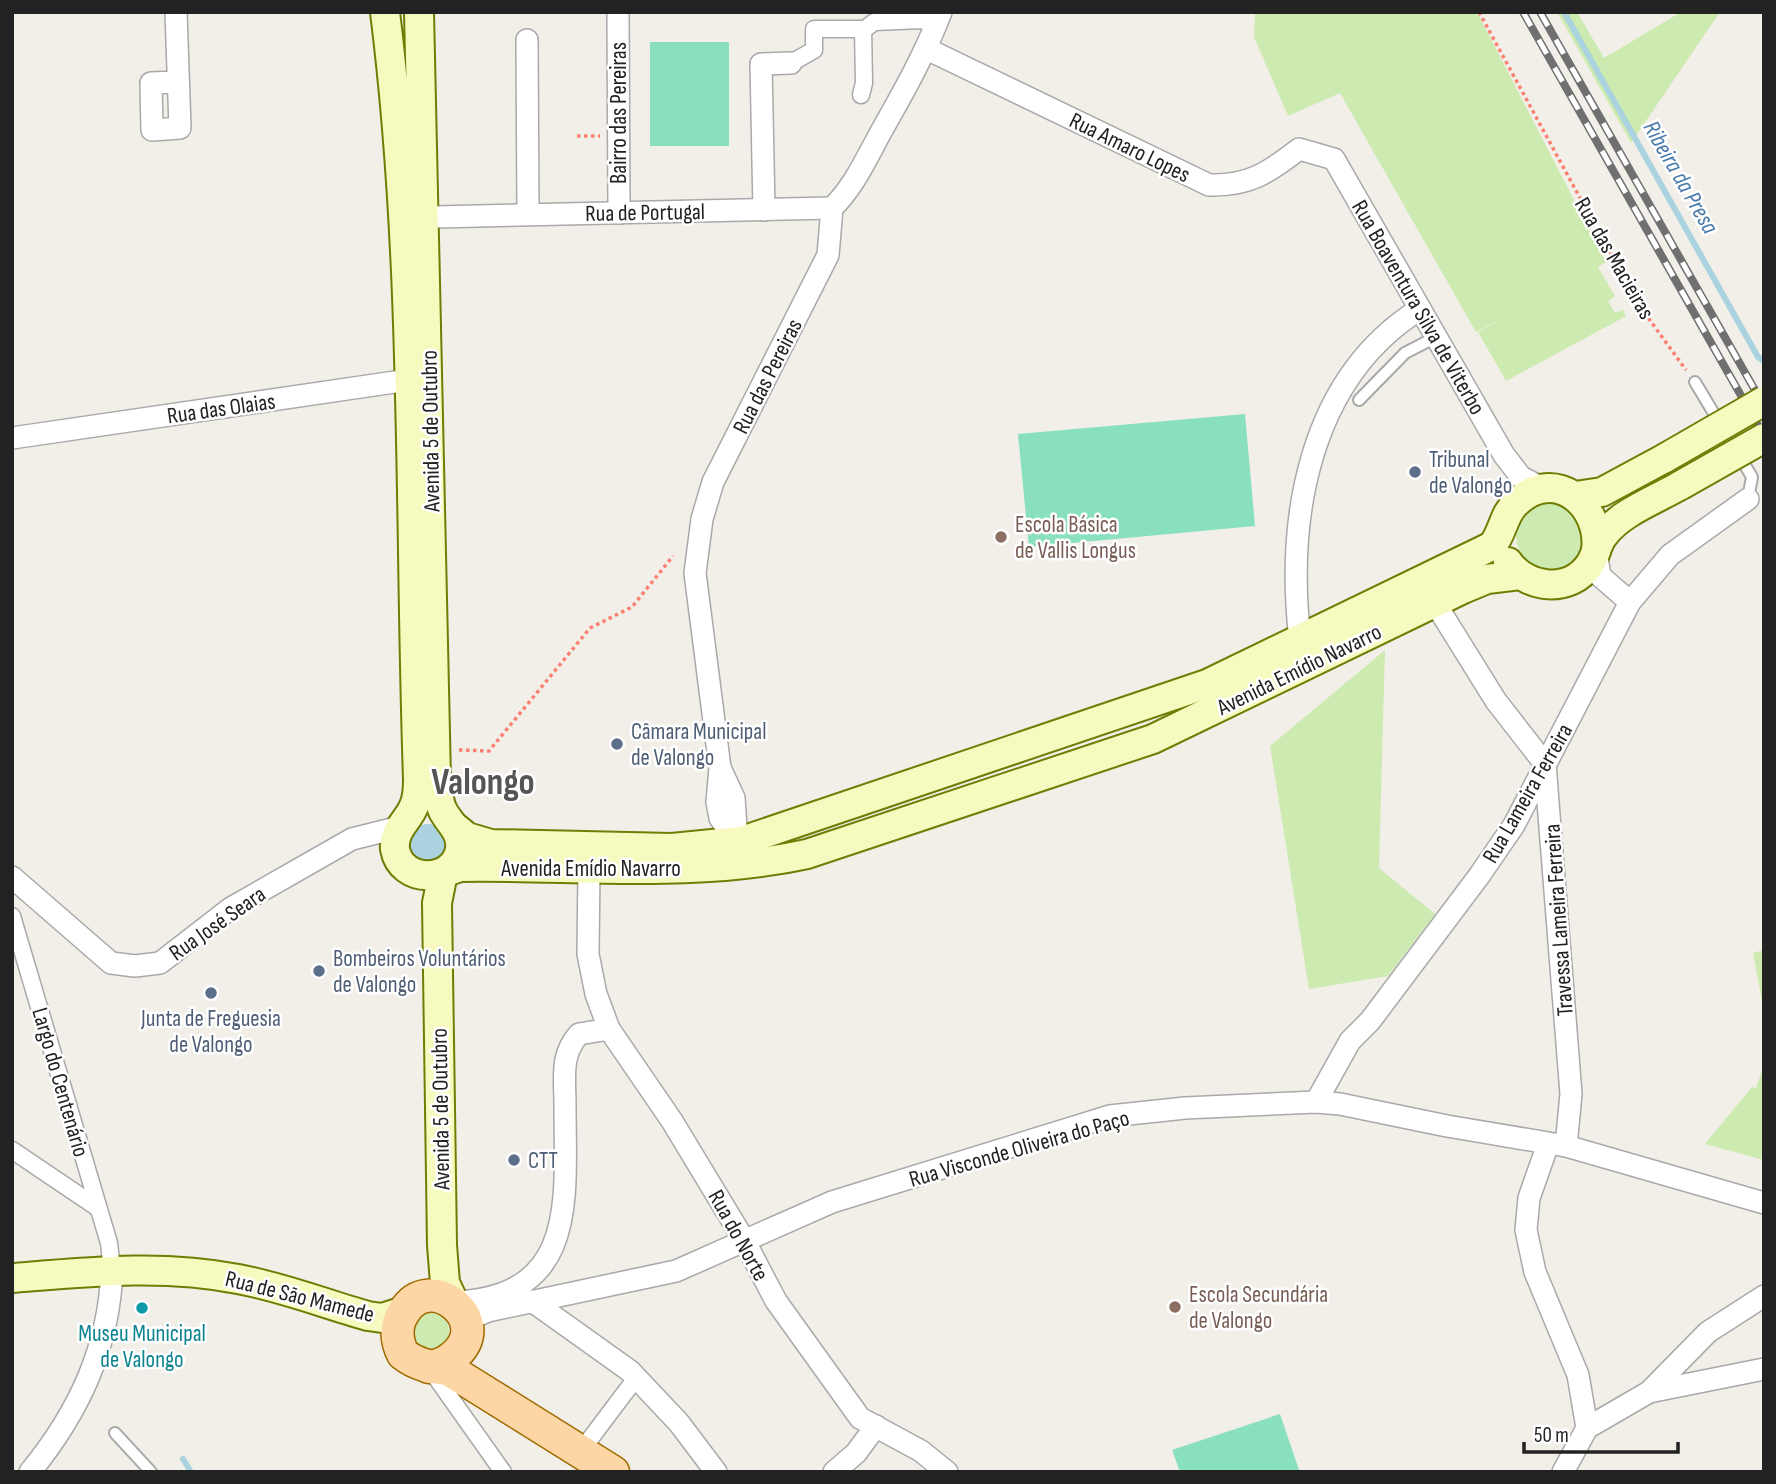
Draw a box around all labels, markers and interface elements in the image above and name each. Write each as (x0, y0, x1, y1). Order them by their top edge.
street label: Bairro das Pereiras (605, 42, 633, 184)
street label: Rua Amaro Lopes (1065, 107, 1195, 189)
water label: Ribeira da Presa (1637, 116, 1725, 239)
street label: Rua das Macieiras (1568, 193, 1660, 324)
street label: Rua Boaventura Silva de Viterbo (1345, 195, 1491, 420)
street label: Rua de Portugal (585, 198, 705, 228)
street label: Rua das Pereiras (727, 314, 809, 439)
street label: Avenida 5 de Outubro (416, 350, 446, 513)
street label: Rua das Olaias (165, 388, 277, 430)
place label: Tribunal de Valongo (1429, 446, 1512, 500)
marker: Tribunal de Valongo (1407, 464, 1423, 480)
place label: Escola Básica de Vallis Longus (1015, 511, 1136, 565)
marker: Escola Básica de Vallis Longus (993, 529, 1009, 545)
street label: Avenida Emídio Navarro (1212, 618, 1386, 722)
place label: Câmara Municipal de Valongo (631, 718, 767, 772)
street label: Rua Lameira Ferreira (1477, 719, 1579, 868)
marker: Câmara Municipal de Valongo (609, 736, 625, 752)
district label: Valongo (431, 761, 535, 805)
street label: Travessa Lameira Ferreira (1538, 823, 1580, 1017)
street label: Avenida Emídio Navarro (500, 855, 681, 883)
street label: Rua José Seara (164, 880, 271, 967)
place label: Bombeiros Voluntários de Valongo (333, 945, 506, 999)
marker: Bombeiros Voluntários de Valongo (311, 963, 327, 979)
marker: Junta de Freguesia de Valongo (203, 985, 219, 1001)
street label: Largo do Centenário (25, 1004, 95, 1160)
place label: Junta de Freguesia de Valongo (140, 1005, 281, 1059)
street label: Avenida 5 de Outubro (426, 1028, 456, 1191)
street label: Rua Visconde Oliveira do Paço (906, 1104, 1133, 1194)
place label: CTT (528, 1147, 558, 1175)
marker: CTT (506, 1152, 522, 1168)
street label: Rua do Norte (702, 1185, 775, 1286)
street label: Rua de São Mamede (222, 1265, 377, 1329)
place label: Escola Secundária de Valongo (1189, 1281, 1328, 1335)
marker: Escola Secundária de Valongo (1167, 1299, 1183, 1315)
marker: Museu Municipal de Valongo (134, 1300, 150, 1316)
place label: Museu Municipal de Valongo (78, 1320, 206, 1374)
scale bar (1524, 1410, 1678, 1454)
text: 50 m (1534, 1423, 1569, 1448)

